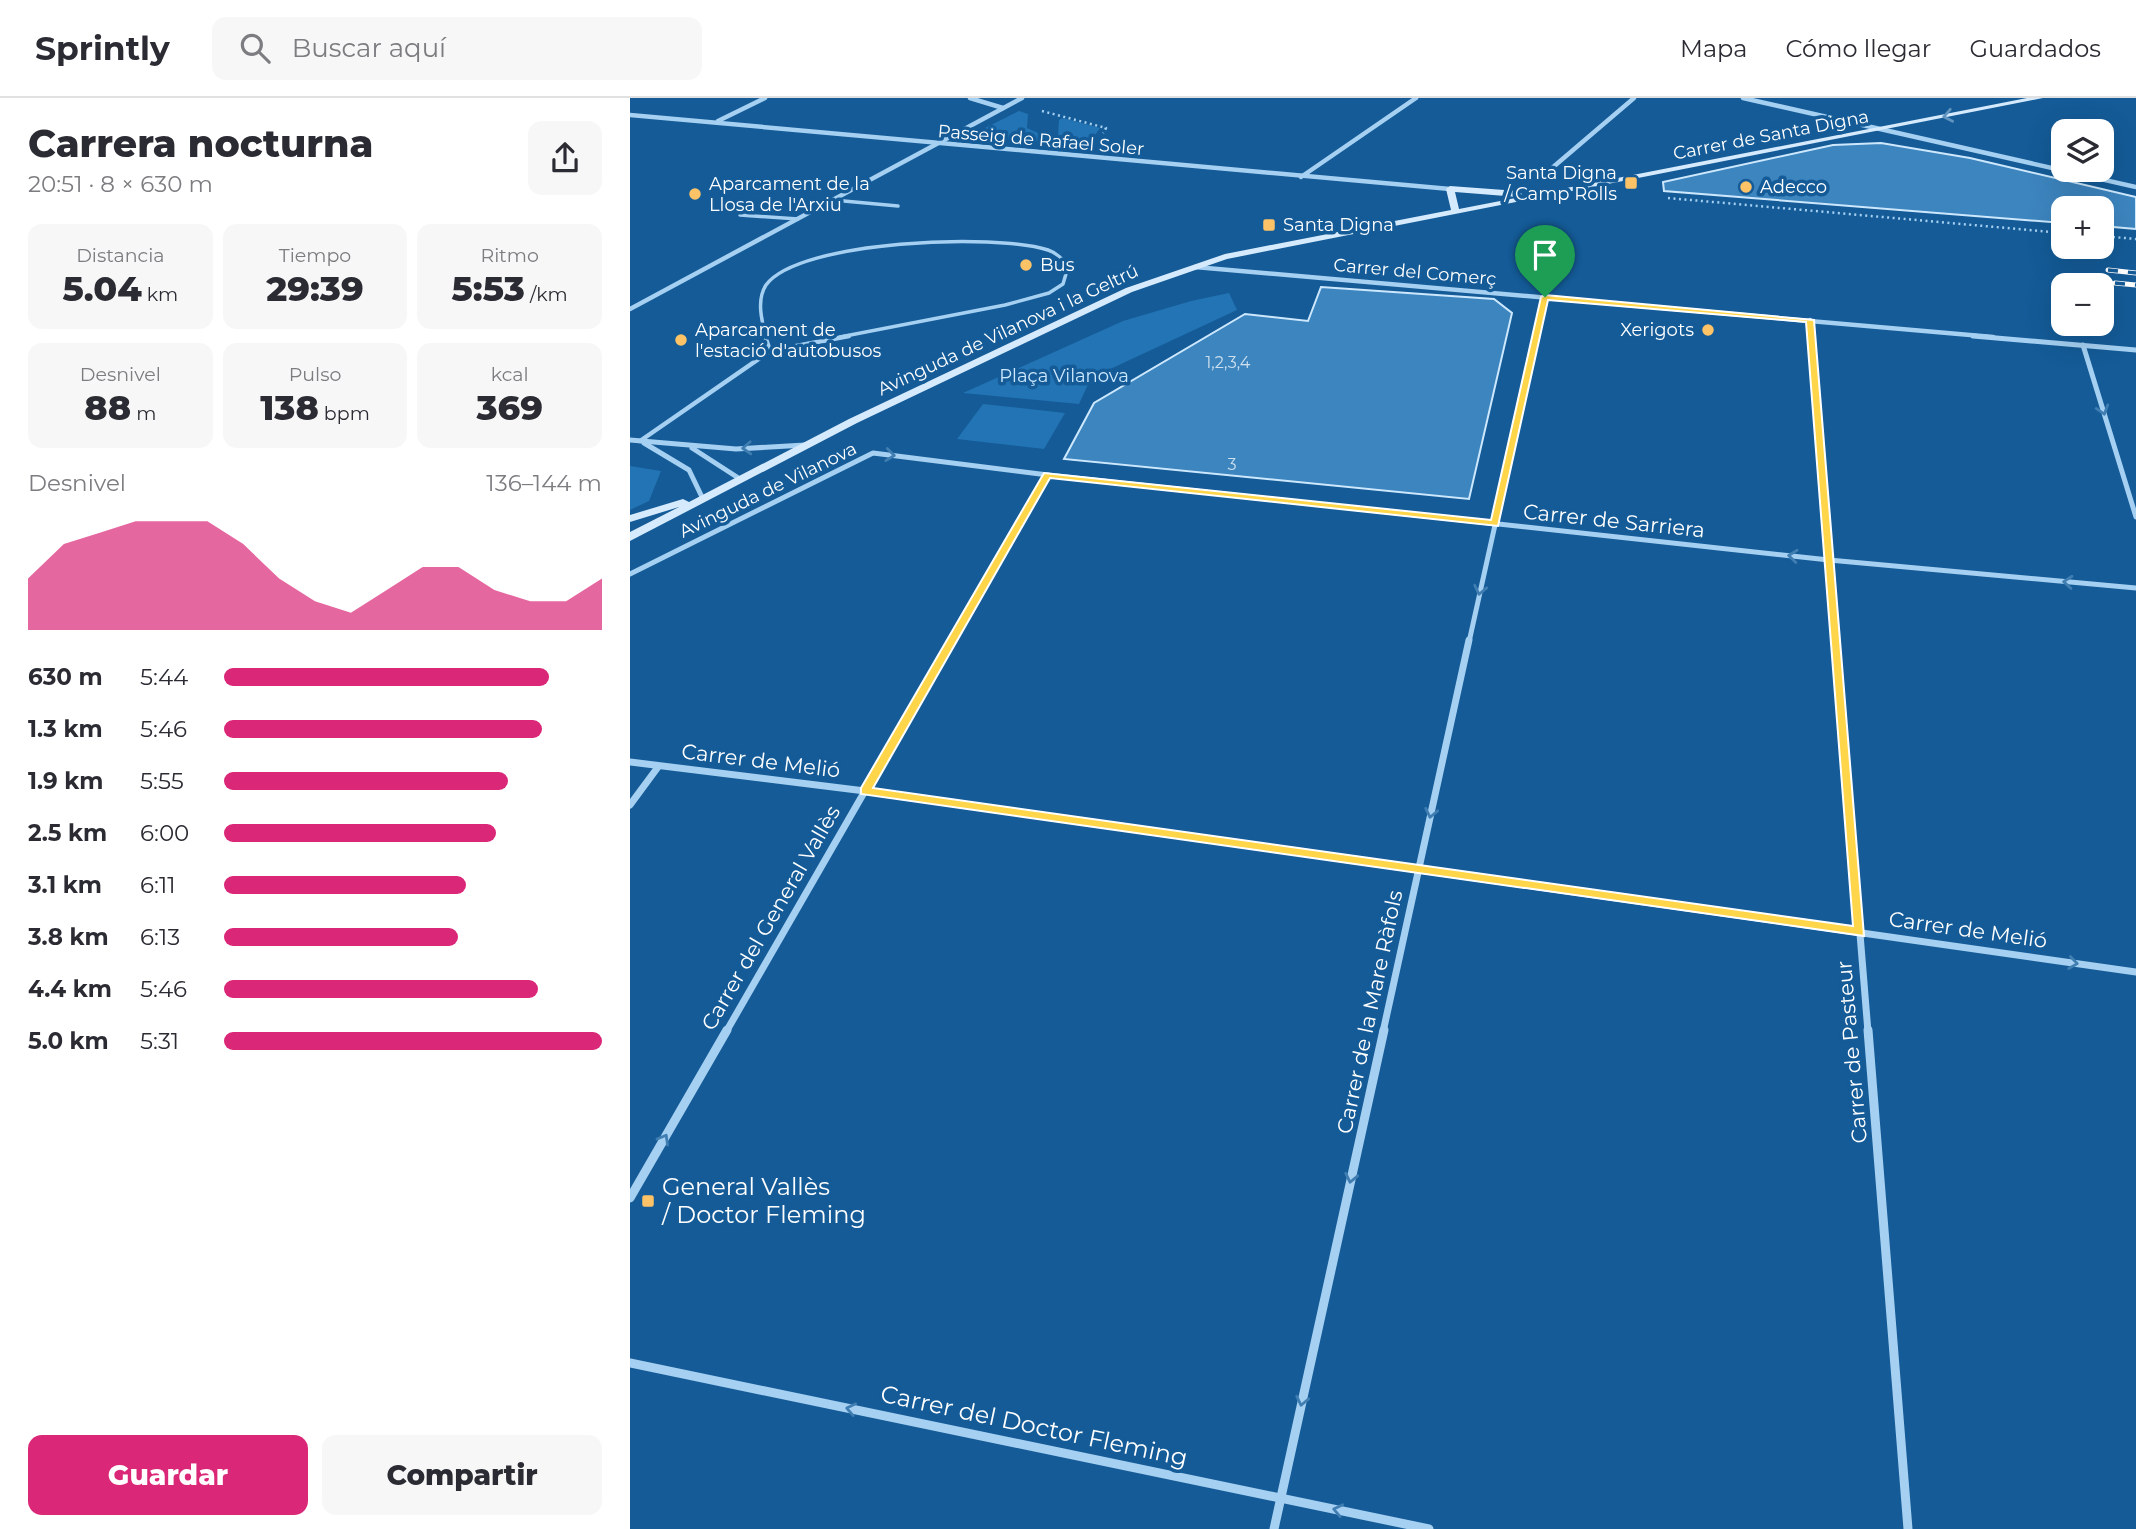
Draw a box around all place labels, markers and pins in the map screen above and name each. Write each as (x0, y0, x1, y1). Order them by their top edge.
place label: Santa Digna / Camp Rolls (1503, 162, 1617, 205)
place label: Aparcament de la Llosa de l'Arxiu (709, 173, 870, 216)
marker: Santa Digna / Camp Rolls (1623, 175, 1639, 191)
place label: Adecco (1760, 176, 1827, 198)
marker: Adecco (1738, 179, 1754, 195)
marker: Aparcament de la Llosa de l'Arxiu (687, 186, 703, 202)
place label: Santa Digna (1283, 214, 1394, 236)
marker: Santa Digna (1261, 217, 1277, 233)
pin (1515, 225, 1575, 297)
place label: Bus (1040, 254, 1075, 276)
marker: Bus (1018, 257, 1034, 273)
place label: Aparcament de l'estació d'autobusos (695, 319, 881, 362)
place label: Xerigots (1620, 319, 1694, 341)
marker: Xerigots (1700, 322, 1716, 338)
marker: Aparcament de l'estació d'autobusos (673, 332, 689, 348)
place label: General Vallès / Doctor Fleming (661, 1172, 866, 1229)
marker: General Vallès / Doctor Fleming (640, 1193, 656, 1209)

